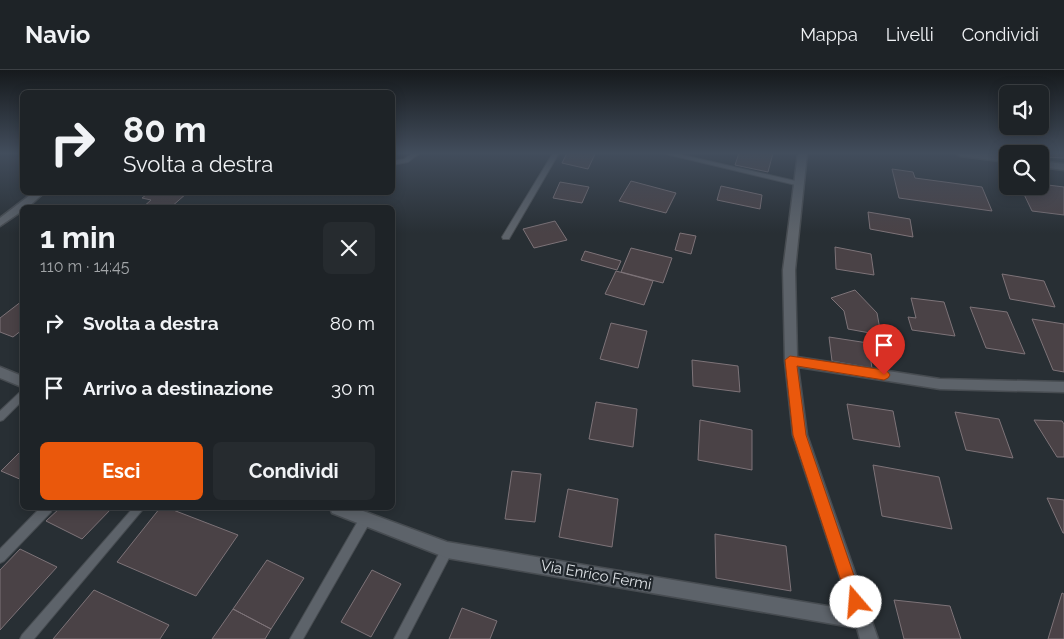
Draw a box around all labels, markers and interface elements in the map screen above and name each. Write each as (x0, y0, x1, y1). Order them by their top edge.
text: Navio (25, 20, 90, 49)
text: Mappa (800, 24, 858, 45)
text: Livelli (886, 24, 934, 45)
text: Condividi (962, 24, 1039, 45)
map controls (999, 85, 1049, 195)
button: sound (999, 85, 1049, 135)
text: 80 m (123, 109, 207, 150)
icon: right (40, 110, 105, 175)
button: search (999, 145, 1049, 195)
text: Svolta a destra (123, 151, 273, 177)
text: 1 min (40, 220, 116, 255)
button: close (323, 222, 375, 274)
text: 110 m · 14:45 (40, 257, 130, 276)
icon: right (40, 309, 68, 337)
text: Svolta a destra (83, 312, 219, 334)
text: 80 m (330, 312, 375, 334)
pin (863, 324, 905, 375)
icon: arrive (870, 331, 898, 359)
icon: arrive (40, 374, 68, 402)
text: Arrivo a destinazione (83, 377, 273, 399)
text: 30 m (331, 377, 375, 399)
button: Esci (40, 442, 203, 500)
button: Condividi (213, 442, 375, 500)
street label: Via Enrico Fermi (539, 556, 653, 594)
position arrow (829, 575, 881, 627)

